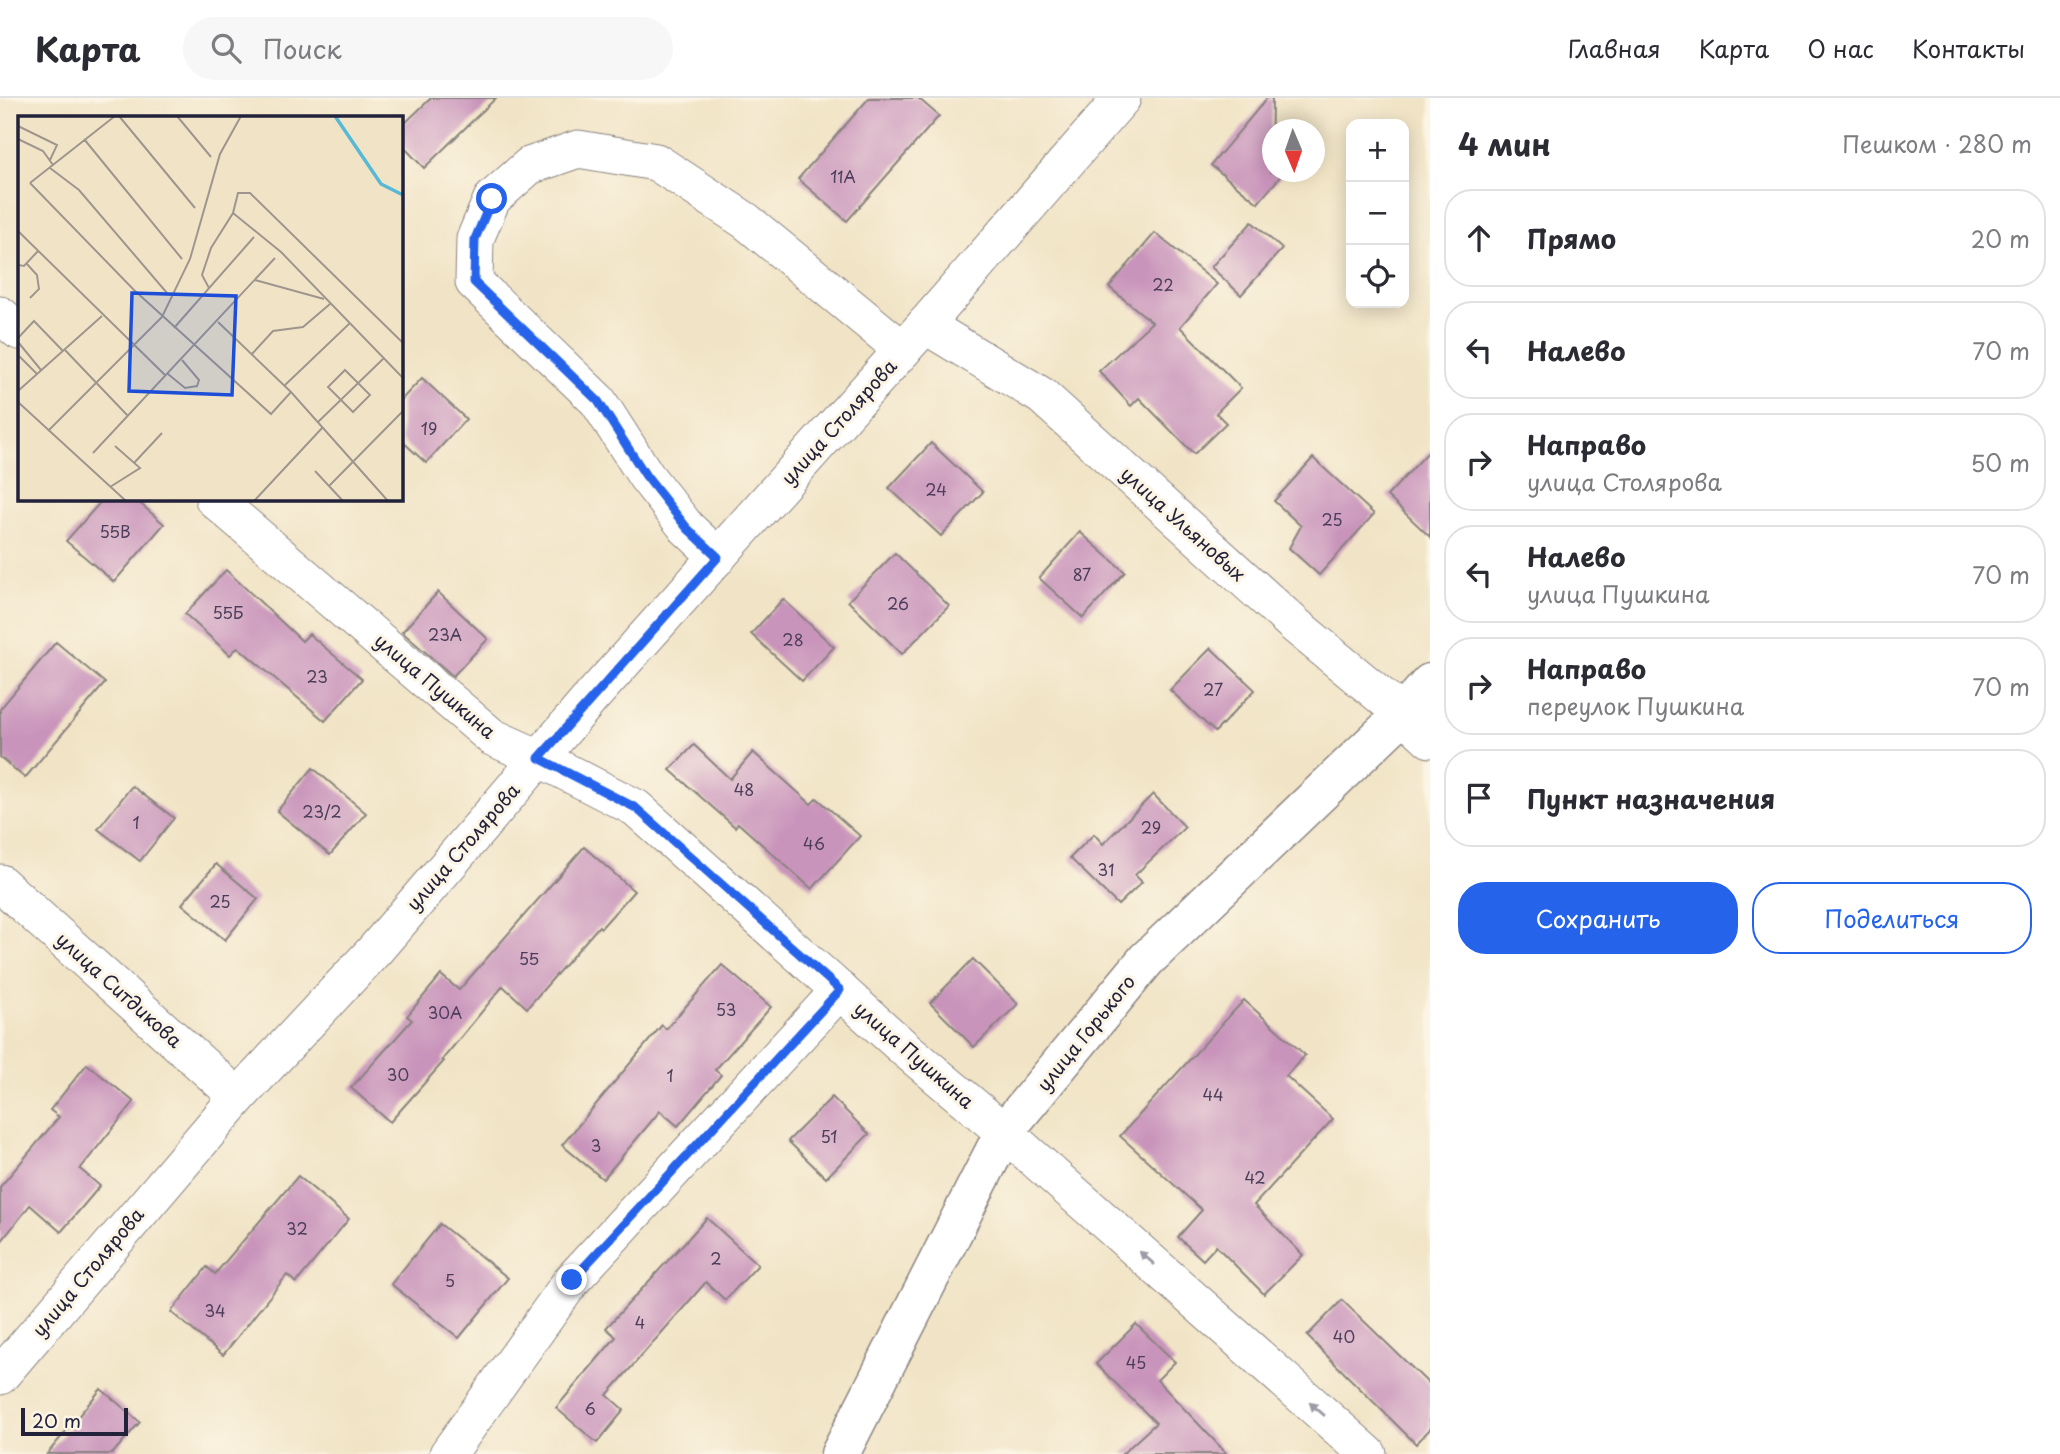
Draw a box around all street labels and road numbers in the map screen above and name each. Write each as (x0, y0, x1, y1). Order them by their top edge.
street label: улица Столярова (774, 352, 903, 491)
street label: улица Ульяновых (1115, 459, 1253, 587)
street label: улица Пушкина (369, 626, 502, 744)
street label: улица Столярова (399, 776, 526, 916)
street label: улица Ситдикова (50, 925, 189, 1054)
street label: улица Горького (1029, 968, 1141, 1097)
street label: улица Пушкина (849, 994, 981, 1114)
street label: улица Столярова (25, 1201, 150, 1342)

